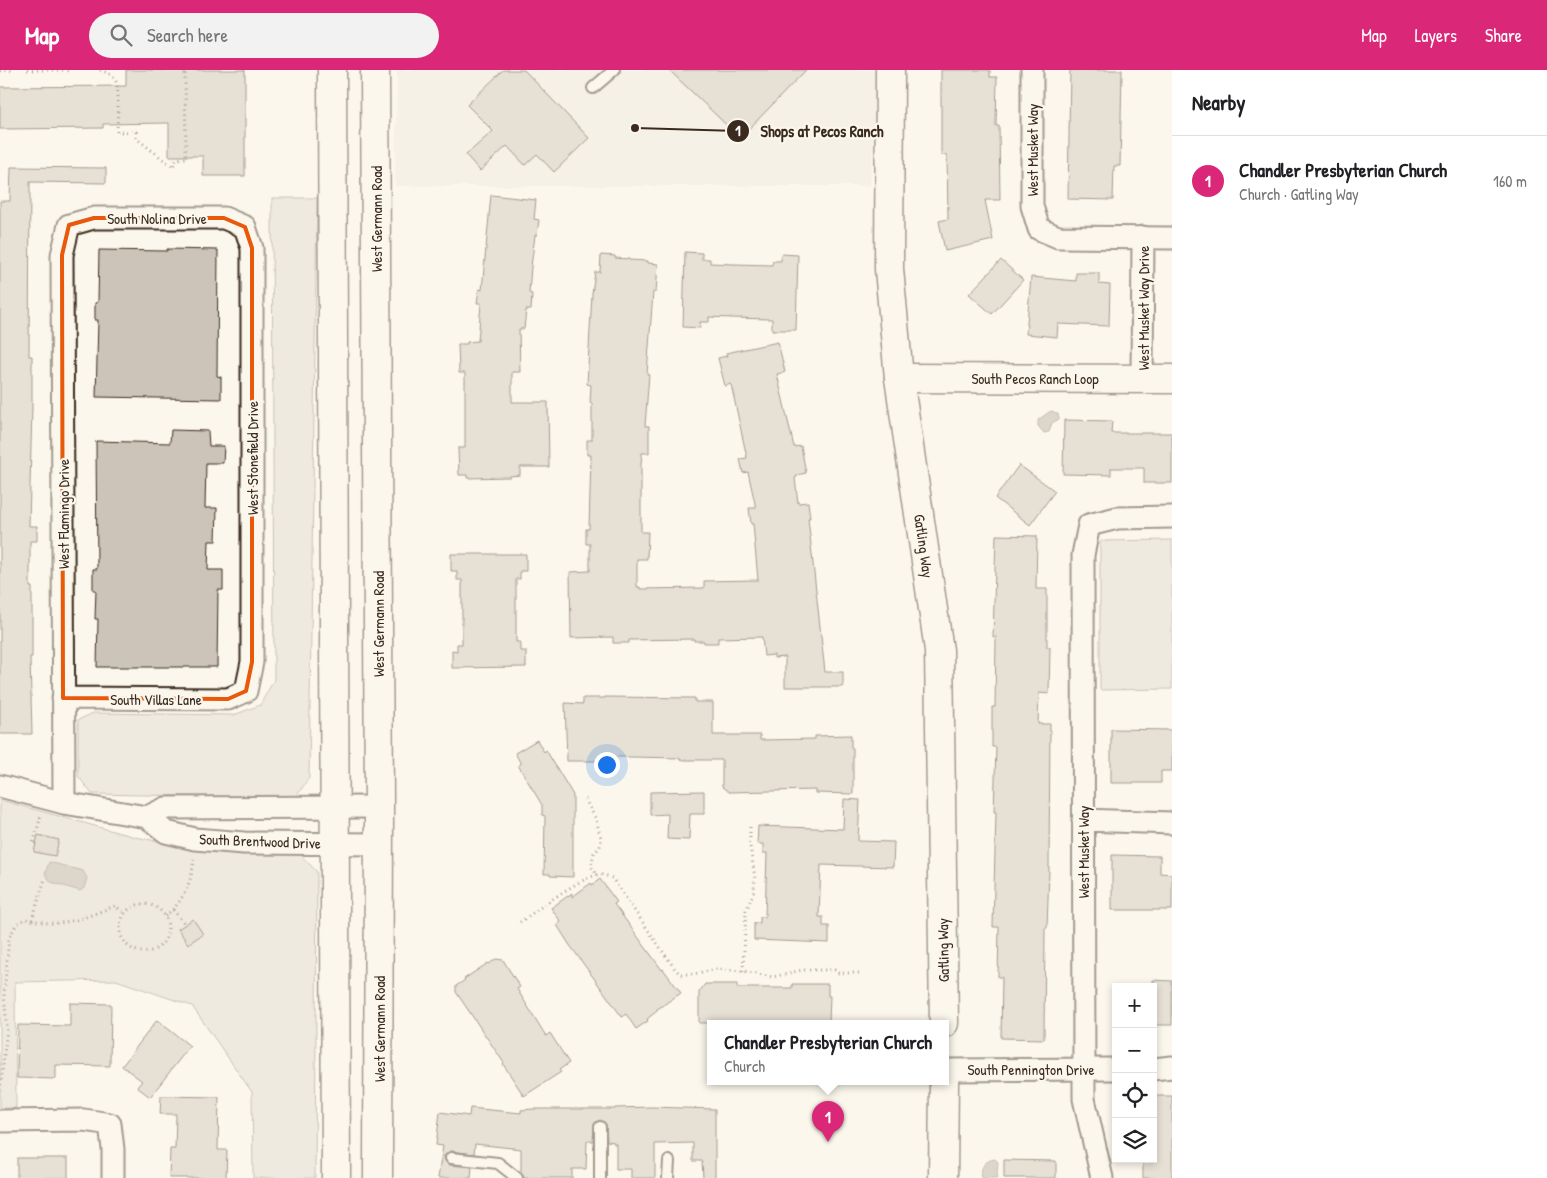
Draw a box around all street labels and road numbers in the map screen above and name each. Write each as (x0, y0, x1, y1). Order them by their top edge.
street label: West Musket Way (1022, 104, 1043, 196)
street label: West Germann Road (366, 166, 387, 272)
street label: South Nolina Drive (107, 208, 207, 229)
street label: West Musket Way Drive (1133, 246, 1154, 370)
street label: South Pecos Ranch Loop (971, 368, 1099, 389)
street label: West Stonefield Drive (242, 401, 263, 515)
street label: West Flamingo Drive (53, 459, 74, 569)
street label: Gatling Way (909, 513, 939, 579)
street label: West Germann Road (368, 571, 389, 677)
street label: South Villas Lane (110, 689, 202, 710)
street label: West Musket Way (1073, 806, 1094, 898)
street label: South Brentwood Drive (199, 828, 321, 854)
street label: Gatling Way (932, 918, 954, 982)
street label: West Germann Road (369, 976, 390, 1082)
street label: South Pennington Drive (967, 1059, 1095, 1080)

